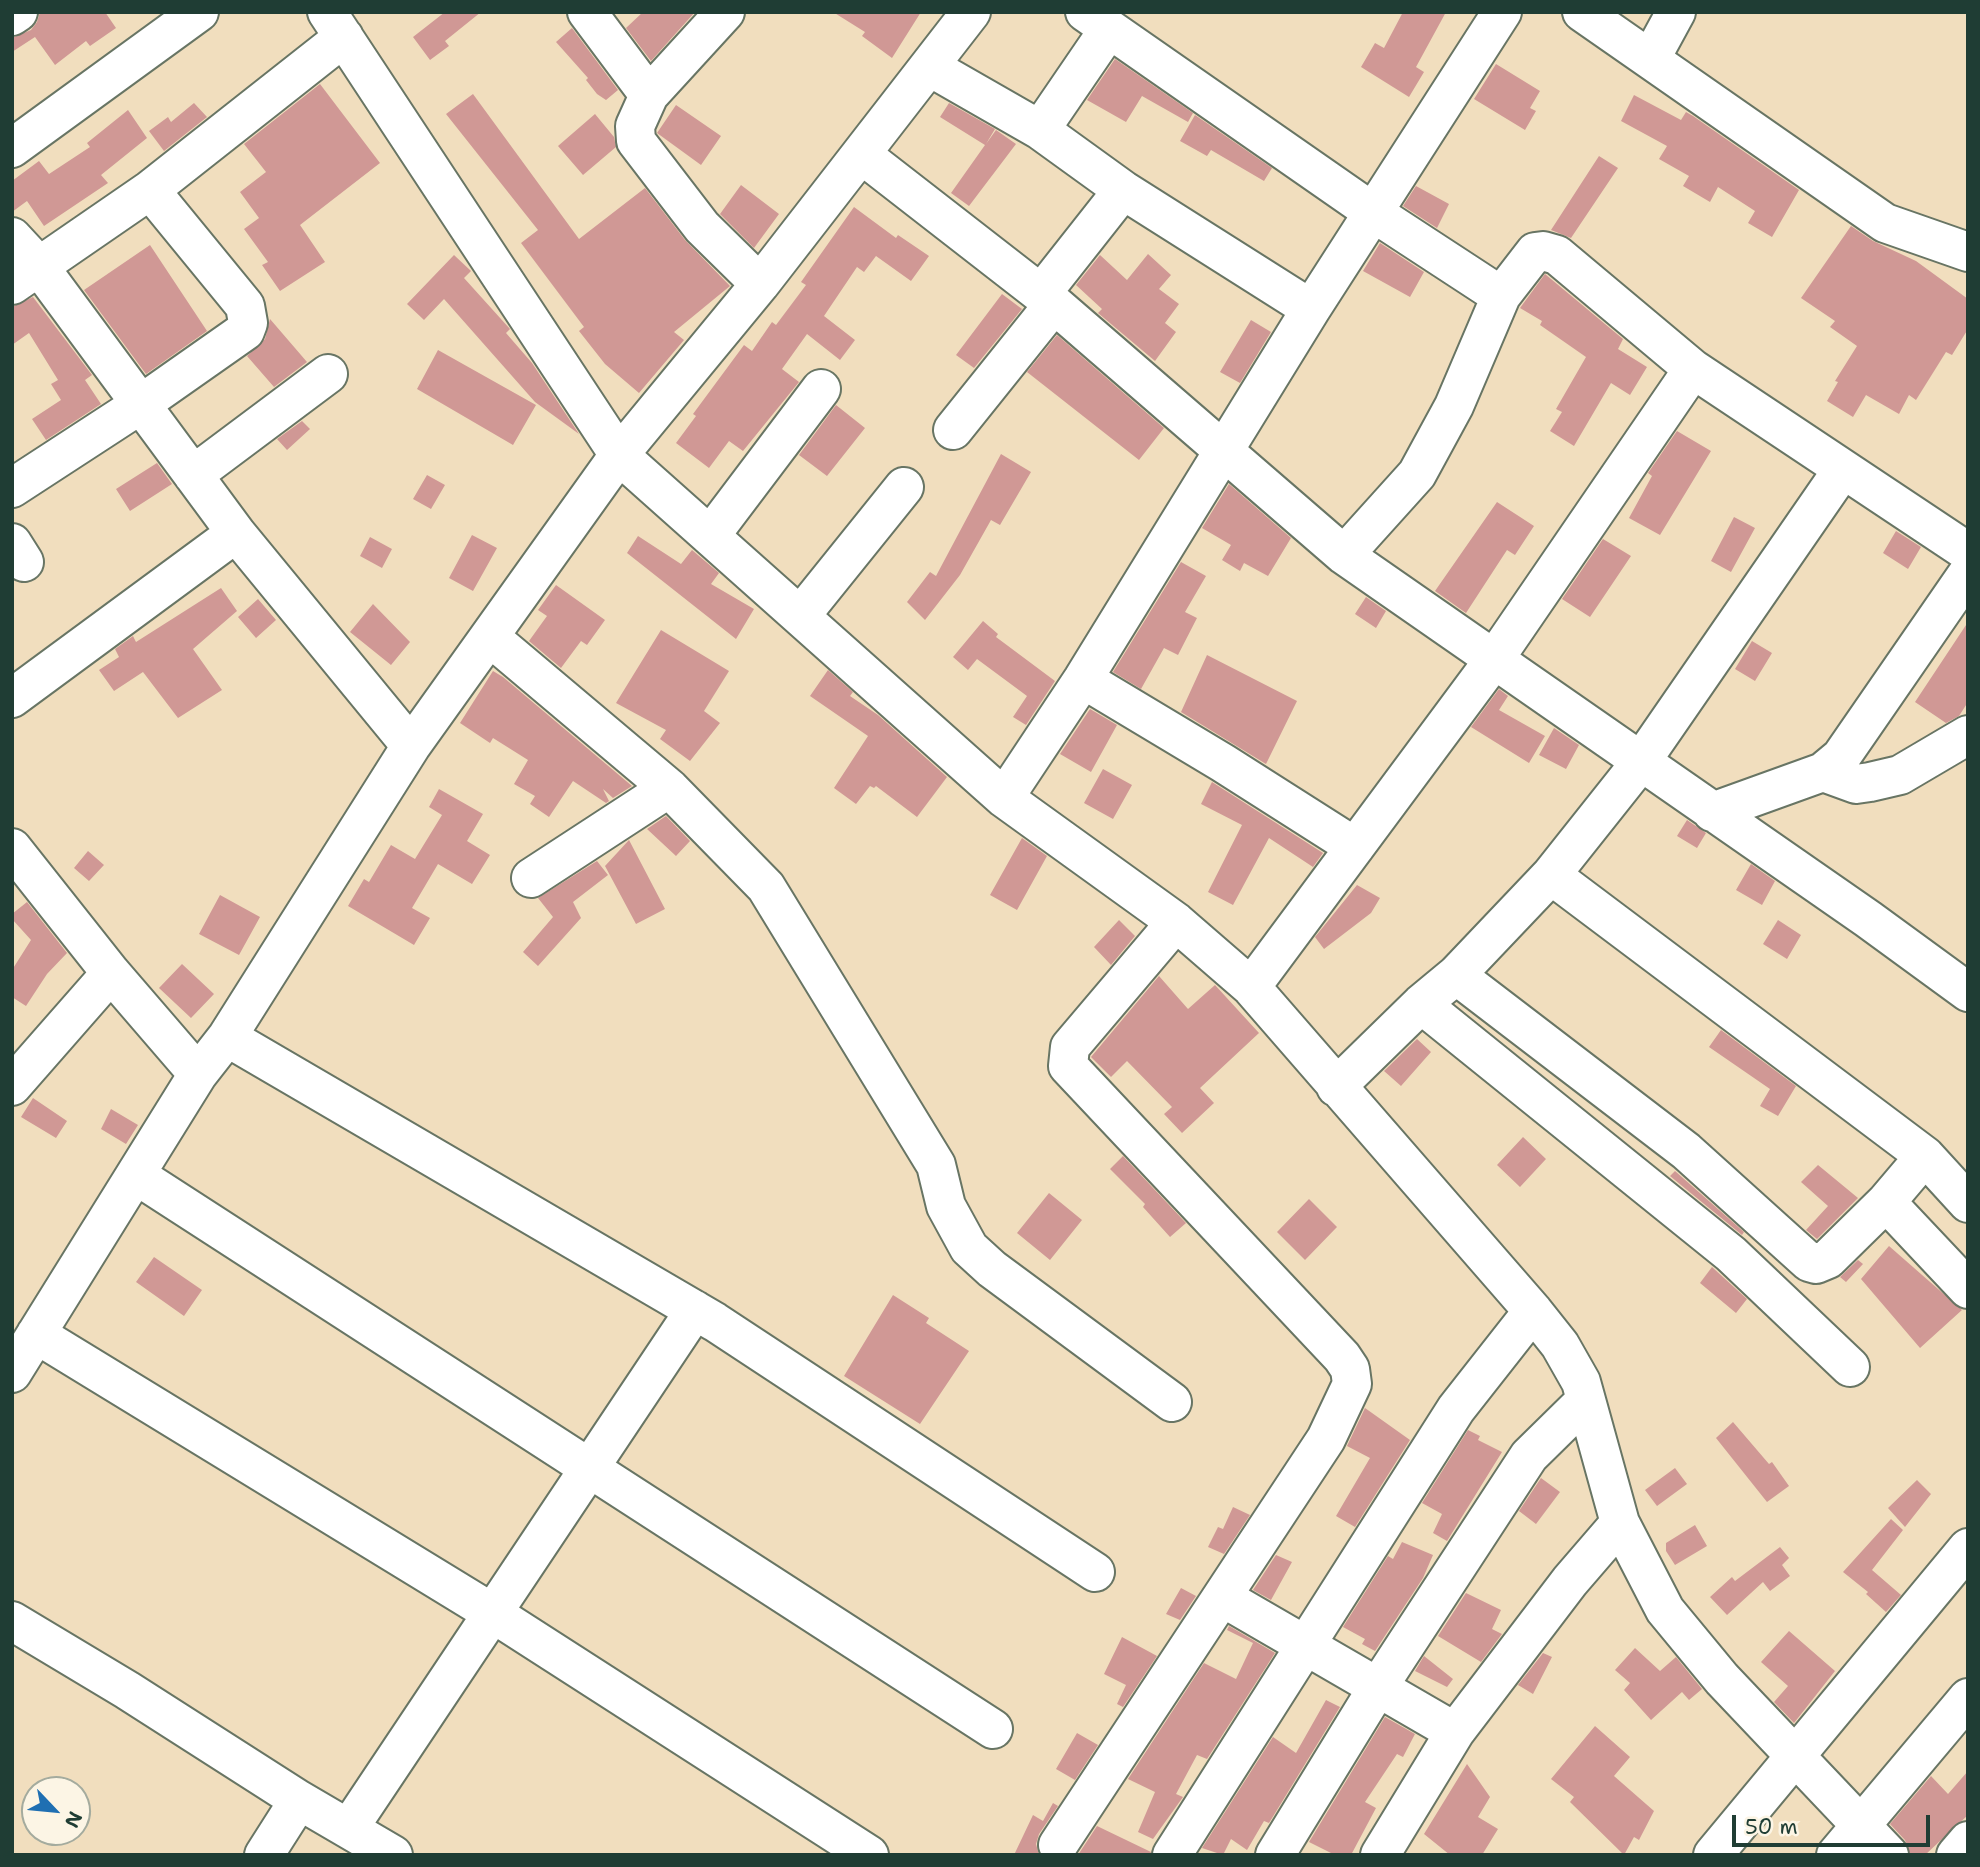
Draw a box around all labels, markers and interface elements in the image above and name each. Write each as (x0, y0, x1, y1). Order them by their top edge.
north arrow (21, 1776, 91, 1846)
scale bar (1735, 1800, 1933, 1844)
text: N (59, 1807, 88, 1832)
text: 50 m (1745, 1813, 1798, 1841)

